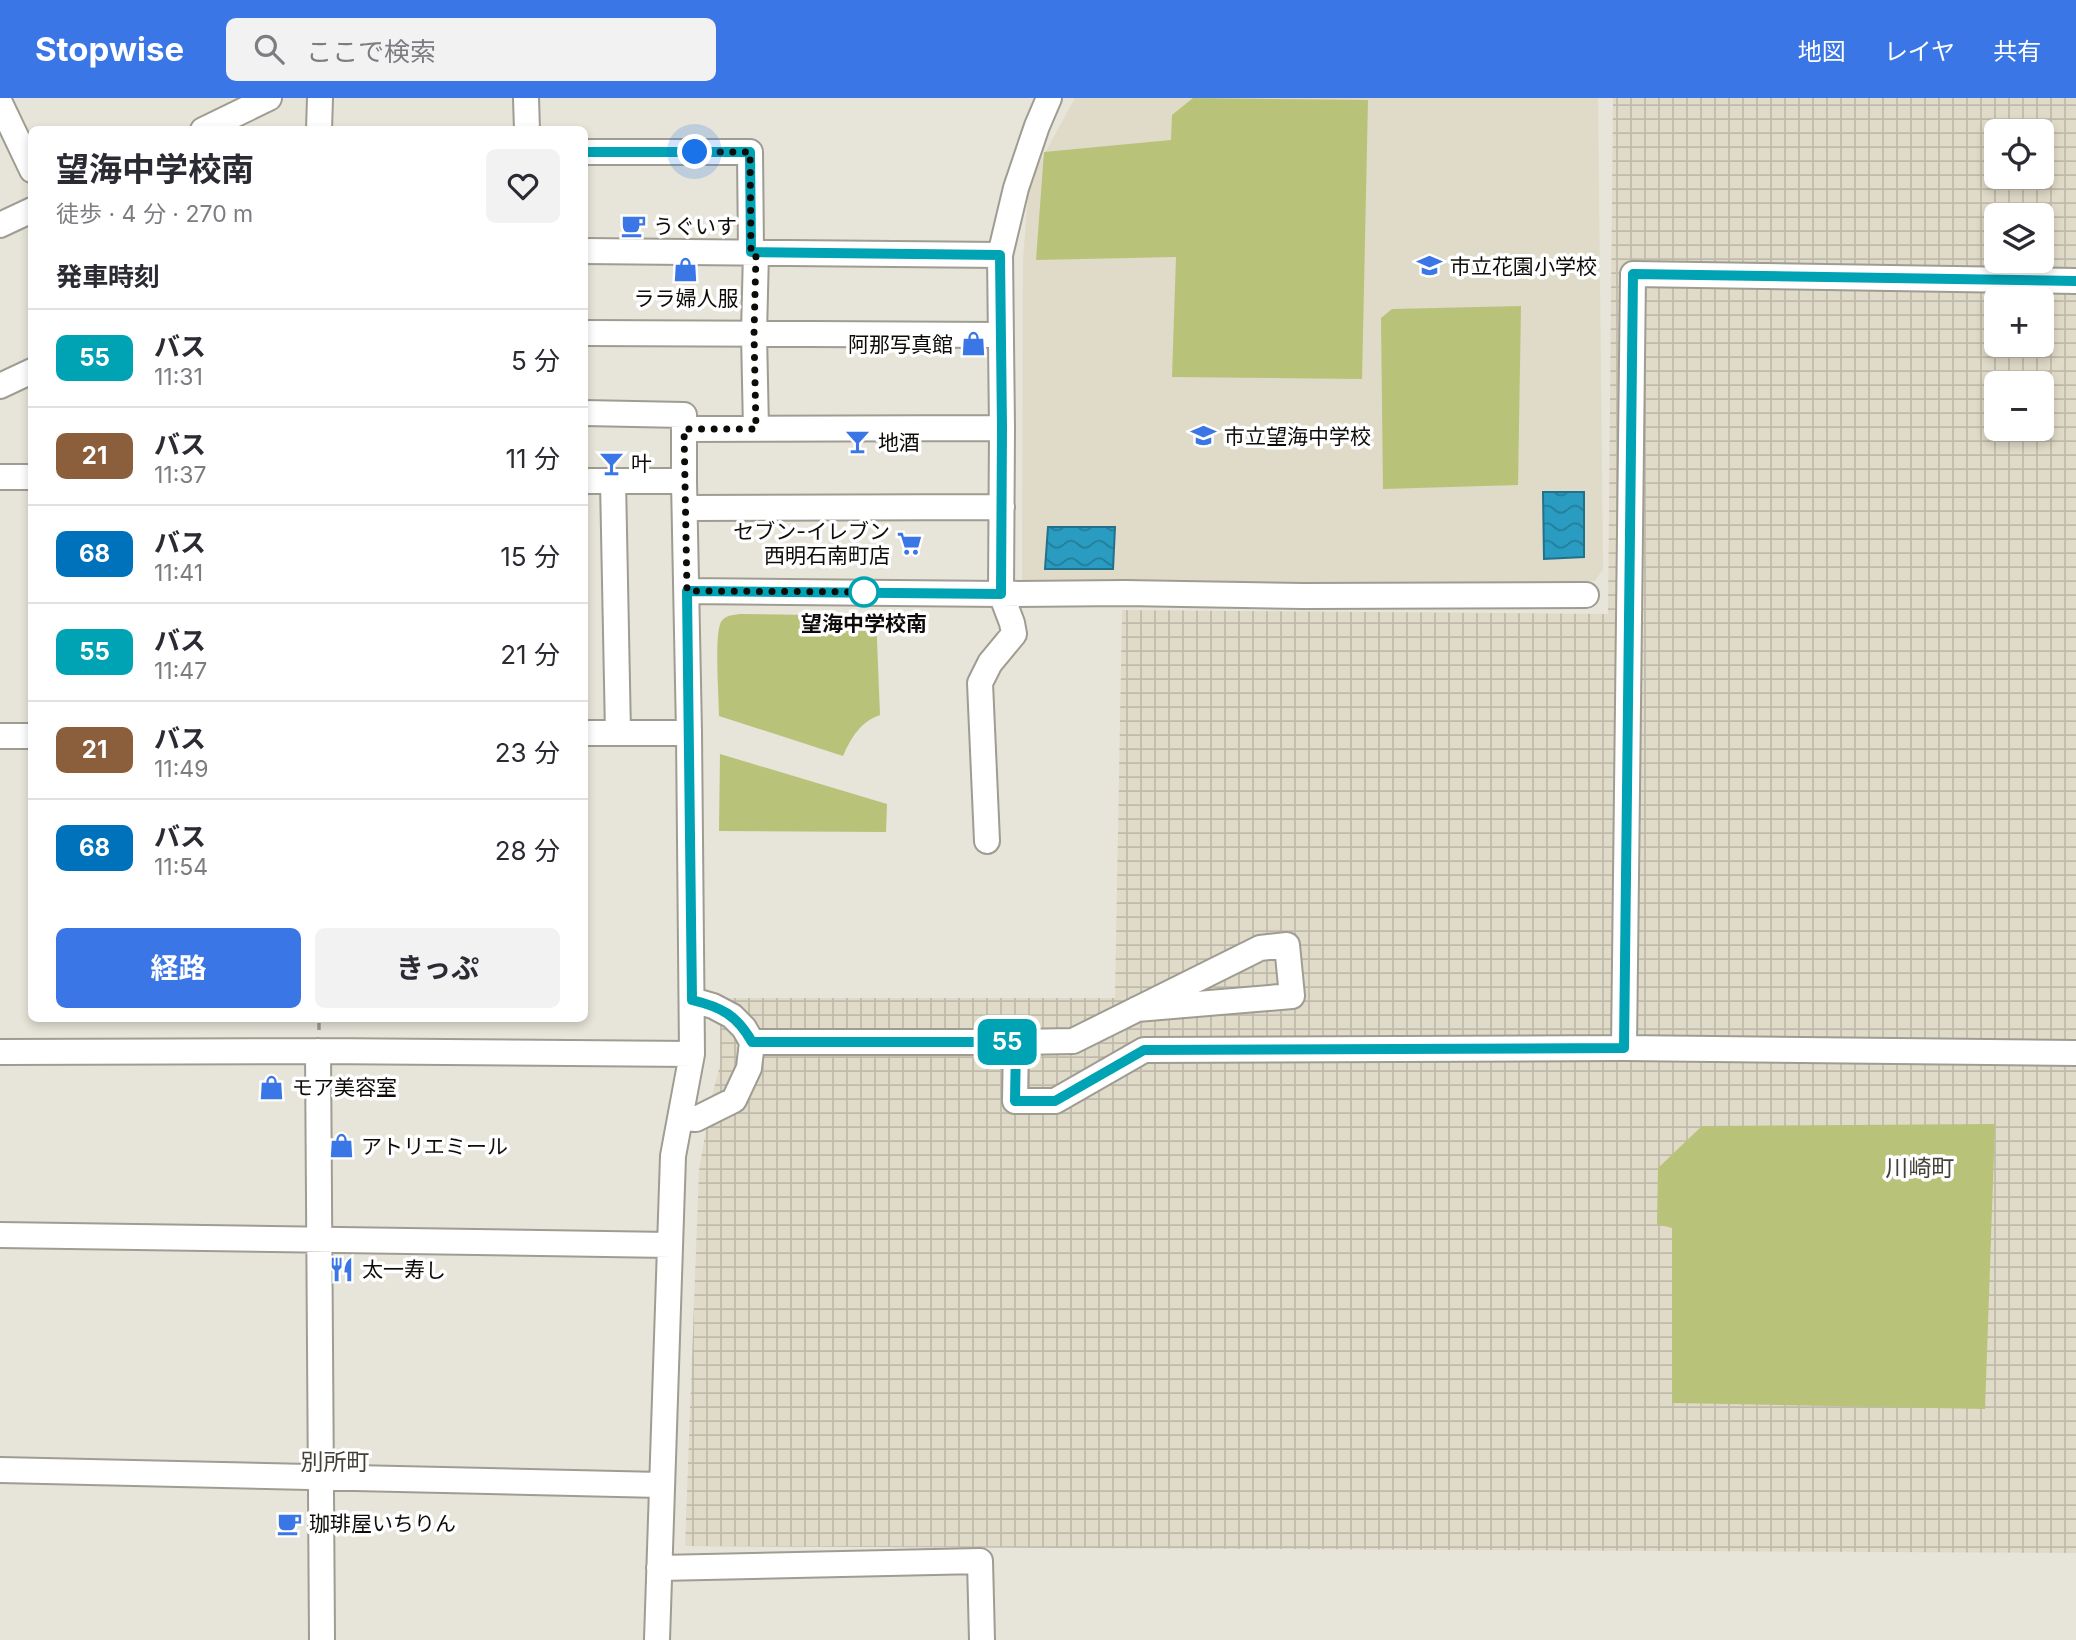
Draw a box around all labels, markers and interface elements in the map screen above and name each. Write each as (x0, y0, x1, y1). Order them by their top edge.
search box (226, 18, 716, 81)
text: Stopwise (35, 29, 184, 69)
icon: search (250, 30, 288, 68)
text: ここで検索 (306, 36, 436, 67)
text: 地図 (1798, 37, 1846, 66)
text: レイヤ (1884, 37, 1955, 66)
text: 共有 (1993, 37, 2041, 66)
map controls (1984, 119, 2054, 441)
button: locate (1984, 119, 2054, 189)
your location (677, 134, 712, 169)
text: 望海中学校南 (56, 149, 254, 189)
button: heart (486, 149, 560, 223)
text: 徒歩 · 4 分 · 270 m (56, 200, 253, 228)
button: layers (1984, 203, 2054, 273)
cafe icon: うぐいす (619, 212, 647, 240)
place label: うぐいす (653, 214, 737, 239)
school or university icon: 市立花園小学校 (1416, 252, 1444, 280)
place label: 市立花園小学校 (1450, 254, 1597, 279)
shop icon: ララ婦人服 (672, 255, 700, 283)
text: 発車時刻 (56, 261, 160, 292)
place label: ララ婦人服 (634, 286, 739, 311)
button: + (1984, 287, 2054, 357)
shop icon: 阿那写真館 (959, 330, 987, 358)
text: バス (154, 331, 206, 362)
place label: 阿那写真館 (848, 332, 953, 357)
text: 55 (79, 343, 110, 372)
text: 5 分 (511, 345, 560, 376)
text: 11:31 (154, 363, 203, 391)
button: − (1984, 371, 2054, 441)
school or university icon: 市立望海中学校 (1190, 422, 1218, 450)
place label: 市立望海中学校 (1224, 424, 1371, 449)
bar icon: 地酒 (844, 428, 872, 456)
text: バス (154, 429, 206, 460)
place label: 地酒 (878, 430, 920, 455)
text: 21 (82, 441, 107, 470)
text: 11 分 (506, 443, 560, 474)
bar icon: 叶 (597, 449, 625, 477)
place label: 叶 (631, 451, 652, 476)
text: 11:37 (154, 461, 207, 489)
place label: セブン-イレブン 西明石南町店 (733, 519, 890, 568)
text: バス (154, 527, 206, 558)
supermarket icon: セブン-イレブン 西明石南町店 (896, 529, 924, 557)
text: 68 (79, 539, 110, 568)
text: 15 分 (500, 541, 560, 572)
text: 11:41 (154, 559, 203, 587)
marker: 望海中学校南 (849, 577, 879, 607)
place label: 望海中学校南 (801, 611, 927, 636)
text: バス (154, 625, 206, 656)
text: 55 (79, 637, 110, 666)
text: 21 分 (500, 639, 560, 670)
text: 11:47 (154, 657, 207, 685)
text: バス (154, 723, 206, 754)
text: 21 (82, 735, 107, 764)
text: 23 分 (495, 737, 560, 768)
text: 11:49 (154, 755, 208, 783)
text: バス (154, 821, 206, 852)
text: 68 (79, 833, 110, 862)
text: 28 分 (495, 835, 560, 866)
text: 11:54 (154, 853, 208, 881)
button: 経路 (56, 928, 301, 1008)
button: きっぷ (315, 928, 560, 1008)
line badge: 55 (976, 1019, 1038, 1065)
text: 55 (992, 1027, 1022, 1056)
shop icon: モア美容室 (258, 1073, 286, 1101)
place label: モア美容室 (292, 1075, 397, 1100)
shop icon: アトリエミール (327, 1132, 355, 1160)
place label: アトリエミール (361, 1134, 508, 1159)
district label: 川崎町 (1886, 1154, 1955, 1182)
restaurant icon: 太一寿し (328, 1255, 356, 1283)
place label: 太一寿し (362, 1257, 446, 1282)
district label: 別所町 (301, 1448, 370, 1476)
cafe icon: 珈琲屋いちりん (275, 1509, 303, 1537)
place label: 珈琲屋いちりん (309, 1511, 456, 1536)

